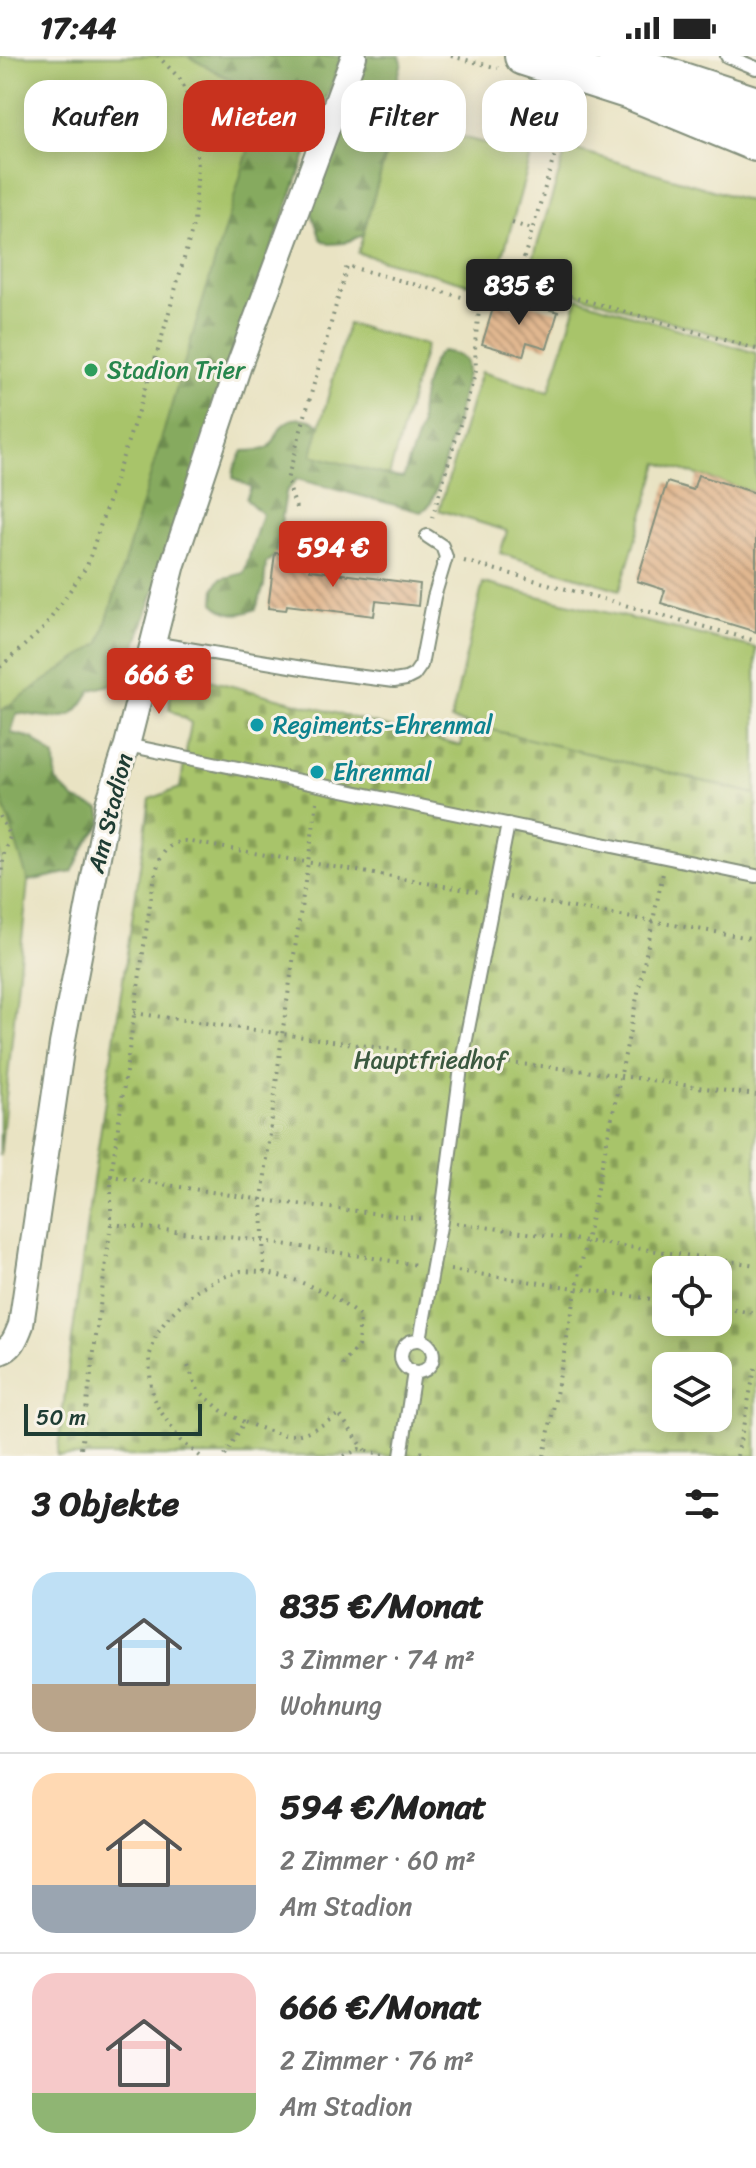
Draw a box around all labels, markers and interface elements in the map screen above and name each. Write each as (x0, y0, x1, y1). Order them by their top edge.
text: 17:44 (40, 1, 117, 55)
chip: Kaufen (24, 80, 167, 152)
chip: Mieten (183, 80, 325, 152)
chip: Filter (341, 80, 466, 152)
chip: Neu (482, 80, 587, 152)
pin: 835 € (463, 259, 575, 327)
text: 835 € (484, 262, 554, 308)
place label: Stadion Trier (107, 349, 247, 391)
marker: Stadion Trier (82, 361, 100, 379)
pin: 594 € (277, 521, 389, 589)
text: 594 € (297, 524, 369, 570)
pin: 666 € (103, 648, 215, 716)
text: 666 € (125, 651, 193, 697)
place label: Regiments-Ehrenmal (273, 704, 494, 746)
marker: Regiments-Ehrenmal (248, 716, 266, 734)
street label: Am Stadion (75, 749, 145, 878)
place label: Ehrenmal (333, 751, 433, 793)
marker: Ehrenmal (308, 763, 326, 781)
park label: Hauptfriedhof (354, 1039, 510, 1081)
map controls (652, 1256, 732, 1432)
button: locate (652, 1256, 732, 1336)
button: layers (652, 1352, 732, 1432)
text: 50 m (36, 1398, 86, 1437)
scale bar (24, 1400, 202, 1436)
text: 3 Objekte (32, 1474, 179, 1534)
icon: filters (680, 1482, 724, 1526)
text: 835 €/Monat (280, 1576, 484, 1636)
icon: home (96, 1604, 192, 1700)
text: 3 Zimmer · 74 m² (280, 1636, 475, 1682)
text: Wohnung (280, 1682, 382, 1728)
text: 594 €/Monat (280, 1777, 486, 1837)
icon: home (96, 1805, 192, 1901)
text: 2 Zimmer · 60 m² (280, 1837, 476, 1883)
text: Am Stadion (280, 1883, 412, 1929)
text: 666 €/Monat (280, 1977, 481, 2037)
icon: home (96, 2005, 192, 2101)
text: 2 Zimmer · 76 m² (280, 2037, 474, 2083)
text: Am Stadion (280, 2083, 412, 2129)

